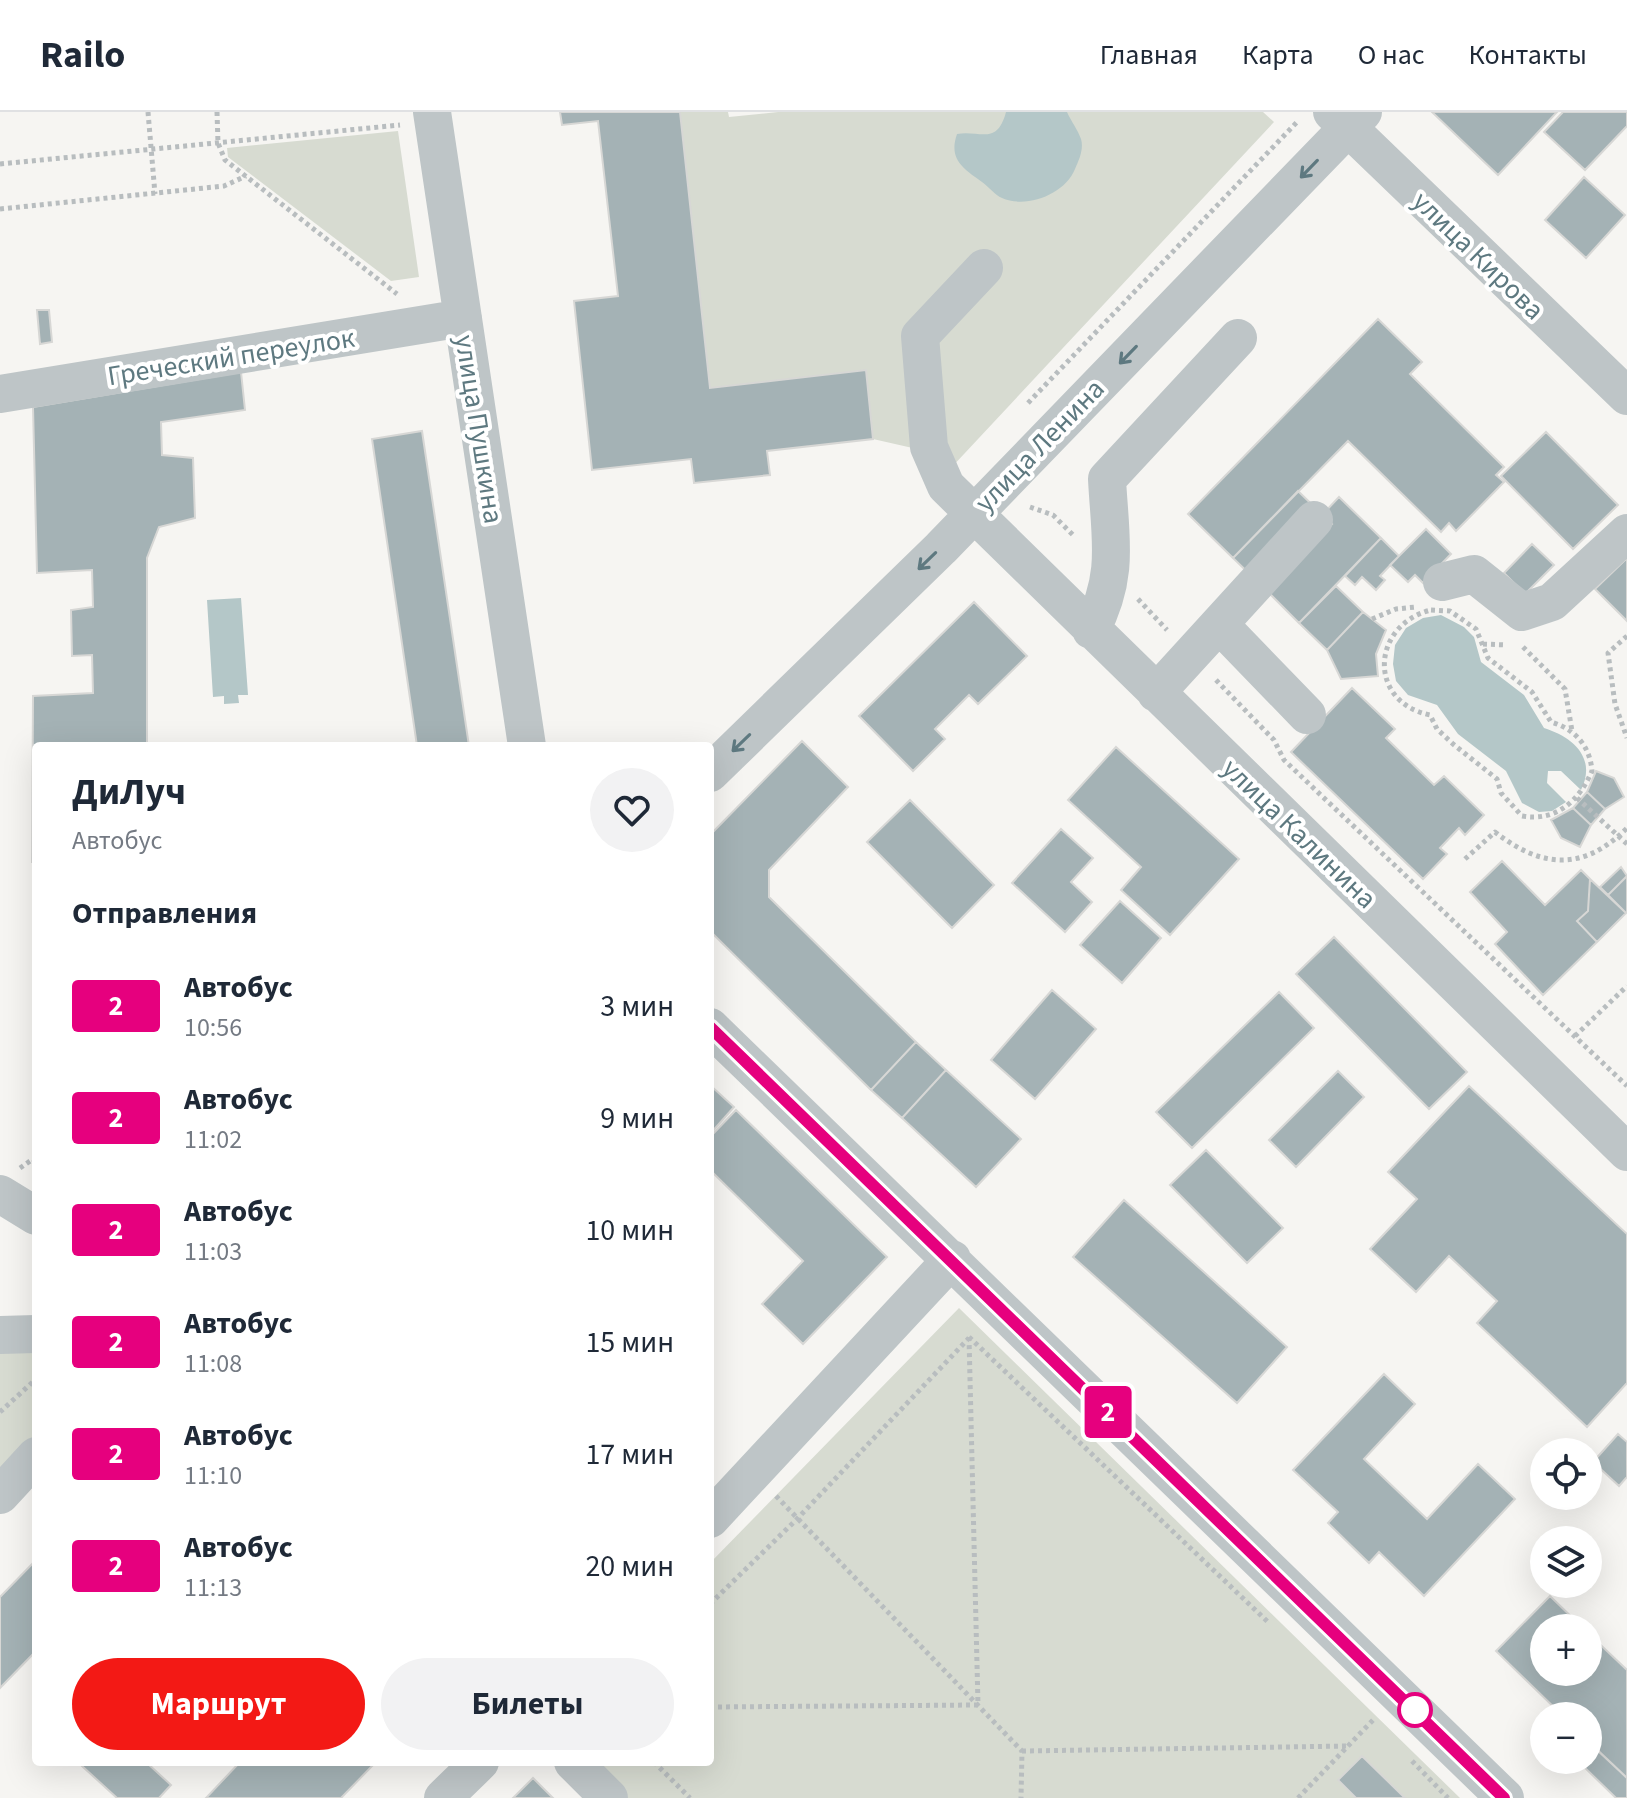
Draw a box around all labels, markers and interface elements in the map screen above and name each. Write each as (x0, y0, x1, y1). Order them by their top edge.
text: Railo (40, 28, 125, 82)
text: Главная (1100, 35, 1198, 75)
text: Карта (1242, 35, 1314, 75)
text: О нас (1358, 35, 1425, 75)
text: Контакты (1469, 35, 1587, 75)
one-way arrow (1300, 159, 1319, 179)
street label: улица Кирова (1403, 182, 1553, 329)
street label: Греческий переулок (105, 318, 358, 396)
street label: улица Пушкина (444, 332, 514, 526)
one-way arrow (1119, 345, 1138, 364)
street label: улица Ленина (966, 370, 1114, 521)
one-way arrow (917, 552, 937, 571)
one-way arrow (732, 733, 751, 752)
street label: улица Калинина (1213, 749, 1386, 918)
text: ДиЛуч (72, 765, 186, 819)
button: heart (590, 768, 674, 852)
text: Автобус (72, 822, 162, 859)
text: Отправления (72, 892, 257, 935)
text: Автобус (184, 966, 293, 1009)
text: 3 мин (600, 985, 674, 1028)
text: 2 (109, 986, 123, 1026)
text: 10:56 (184, 1009, 242, 1046)
text: Автобус (184, 1078, 293, 1121)
text: 9 мин (600, 1097, 674, 1140)
text: 2 (109, 1098, 123, 1138)
text: 11:02 (184, 1121, 242, 1158)
text: Автобус (184, 1190, 293, 1233)
text: 10 мин (585, 1209, 674, 1252)
text: 2 (109, 1210, 123, 1250)
text: 11:03 (184, 1233, 242, 1270)
text: Автобус (184, 1302, 293, 1345)
text: 15 мин (585, 1321, 674, 1364)
text: 2 (109, 1322, 123, 1362)
text: 11:08 (184, 1345, 242, 1382)
line badge: 2 (1082, 1386, 1134, 1438)
text: 2 (1101, 1392, 1115, 1432)
text: Автобус (184, 1414, 293, 1457)
text: 17 мин (585, 1433, 674, 1476)
text: 2 (109, 1434, 123, 1474)
map controls (1530, 1438, 1602, 1774)
button: locate (1530, 1438, 1602, 1510)
text: 11:10 (184, 1457, 242, 1494)
text: Автобус (184, 1526, 293, 1569)
button: layers (1530, 1526, 1602, 1598)
text: 20 мин (585, 1545, 674, 1588)
text: 2 (109, 1546, 123, 1586)
text: 11:13 (184, 1569, 242, 1606)
button: + (1530, 1614, 1602, 1686)
button: Маршрут (72, 1658, 365, 1750)
button: Билеты (381, 1658, 674, 1750)
unlabelled marker (1398, 1693, 1432, 1727)
button: − (1530, 1702, 1602, 1774)

